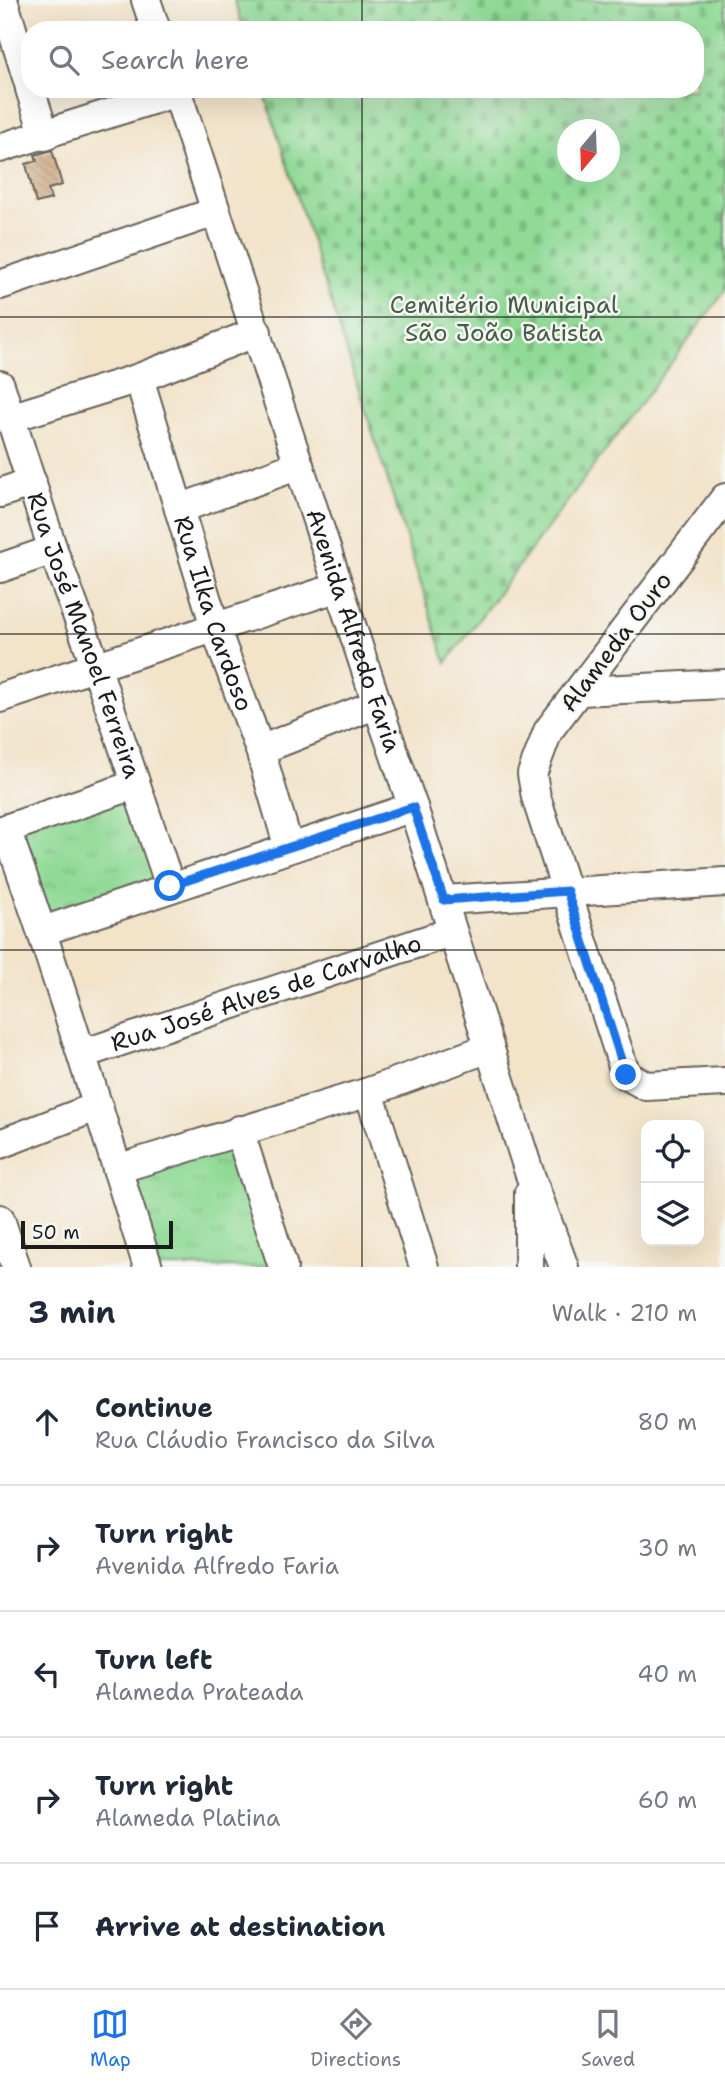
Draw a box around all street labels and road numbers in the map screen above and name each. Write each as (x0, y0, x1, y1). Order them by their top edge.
street label: Rua José Manoel Ferreira (20, 488, 149, 782)
street label: Avenida Alfredo Faria (298, 505, 409, 757)
street label: Rua Ilka Cardoso (166, 512, 260, 716)
street label: Alameda Ouro (553, 566, 679, 718)
street label: Rua José Alves de Carvalho (107, 927, 426, 1059)

